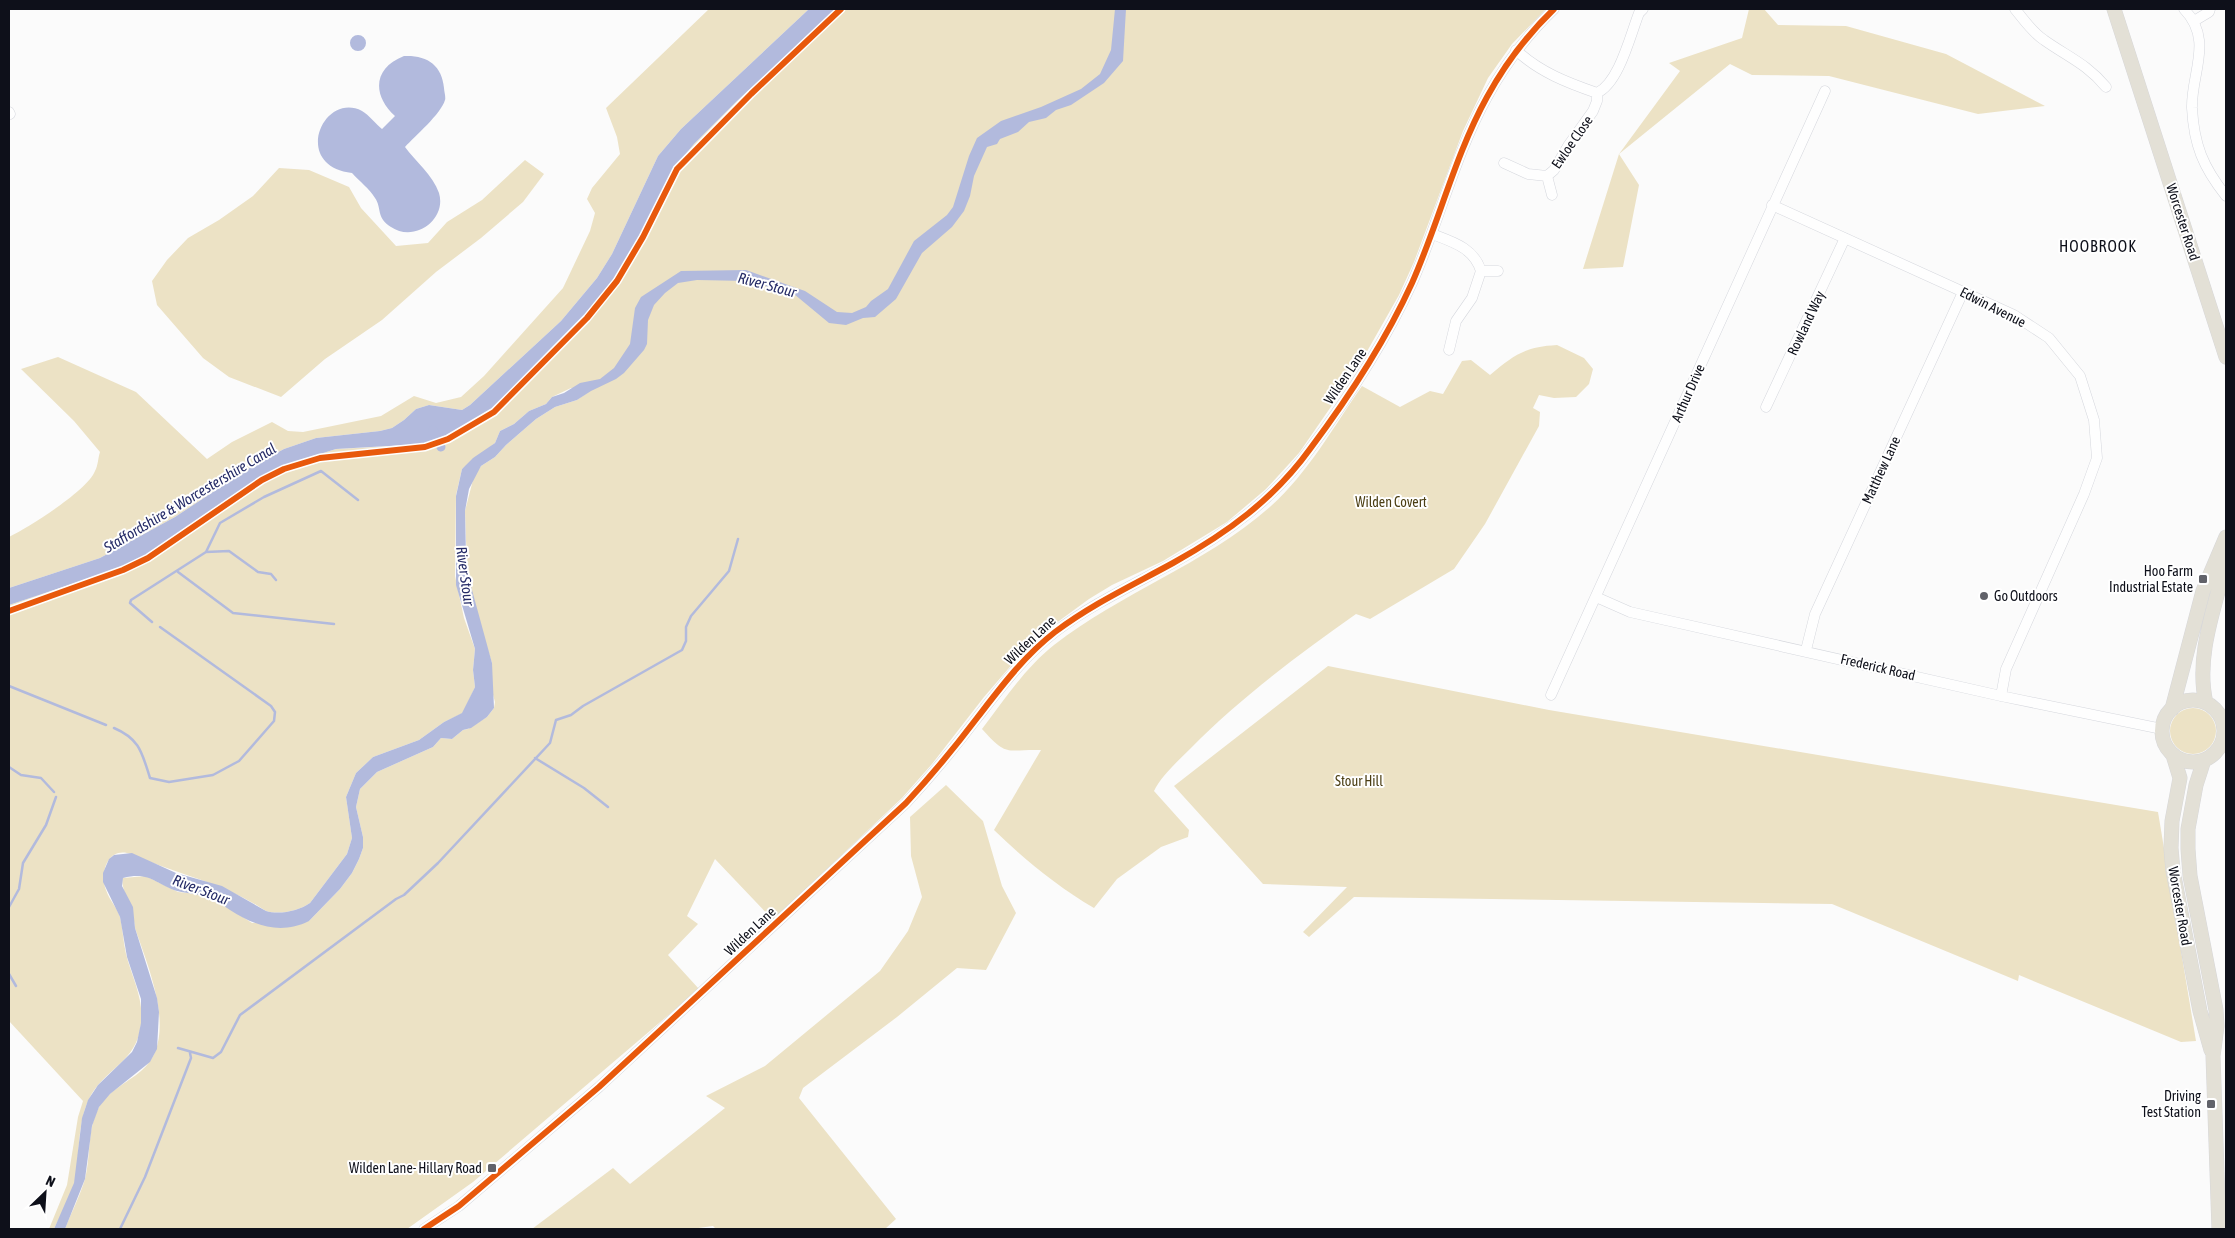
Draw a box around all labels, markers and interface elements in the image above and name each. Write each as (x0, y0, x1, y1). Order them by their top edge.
street label: Ewloe Close (1548, 113, 1596, 171)
street label: Worcester Road (2163, 182, 2203, 262)
district label: HOOBROOK (2059, 237, 2137, 255)
water label: River Stour (736, 269, 799, 301)
street label: Edwin Avenue (1957, 284, 2029, 330)
street label: Rowland Way (1784, 288, 1828, 358)
street label: Wilden Lane (1321, 345, 1369, 407)
street label: Arthur Drive (1668, 362, 1708, 424)
street label: Matthew Lane (1858, 434, 1904, 506)
water label: Staffordshire & Worcestershire Canal (100, 439, 279, 556)
park label: Wilden Covert (1355, 494, 1427, 510)
water label: River Stour (453, 545, 478, 607)
place label: Hoo Farm Industrial Estate (2109, 563, 2193, 595)
marker: Hoo Farm Industrial Estate (2197, 573, 2209, 585)
place label: Go Outdoors (1994, 588, 2058, 604)
marker: Go Outdoors (1978, 590, 1990, 602)
street label: Wilden Lane (1001, 612, 1059, 668)
street label: Frederick Road (1839, 651, 1917, 683)
park label: Stour Hill (1335, 773, 1383, 789)
street label: Worcester Road (2165, 865, 2195, 947)
water label: River Stour (170, 871, 233, 908)
street label: Wilden Lane (721, 903, 779, 959)
place label: Driving Test Station (2141, 1088, 2201, 1120)
marker: Driving Test Station (2205, 1098, 2217, 1110)
place label: Wilden Lane- Hillary Road (349, 1160, 482, 1176)
marker: Wilden Lane- Hillary Road (486, 1162, 498, 1174)
north arrow (20, 1168, 70, 1218)
text: N (43, 1172, 58, 1190)

